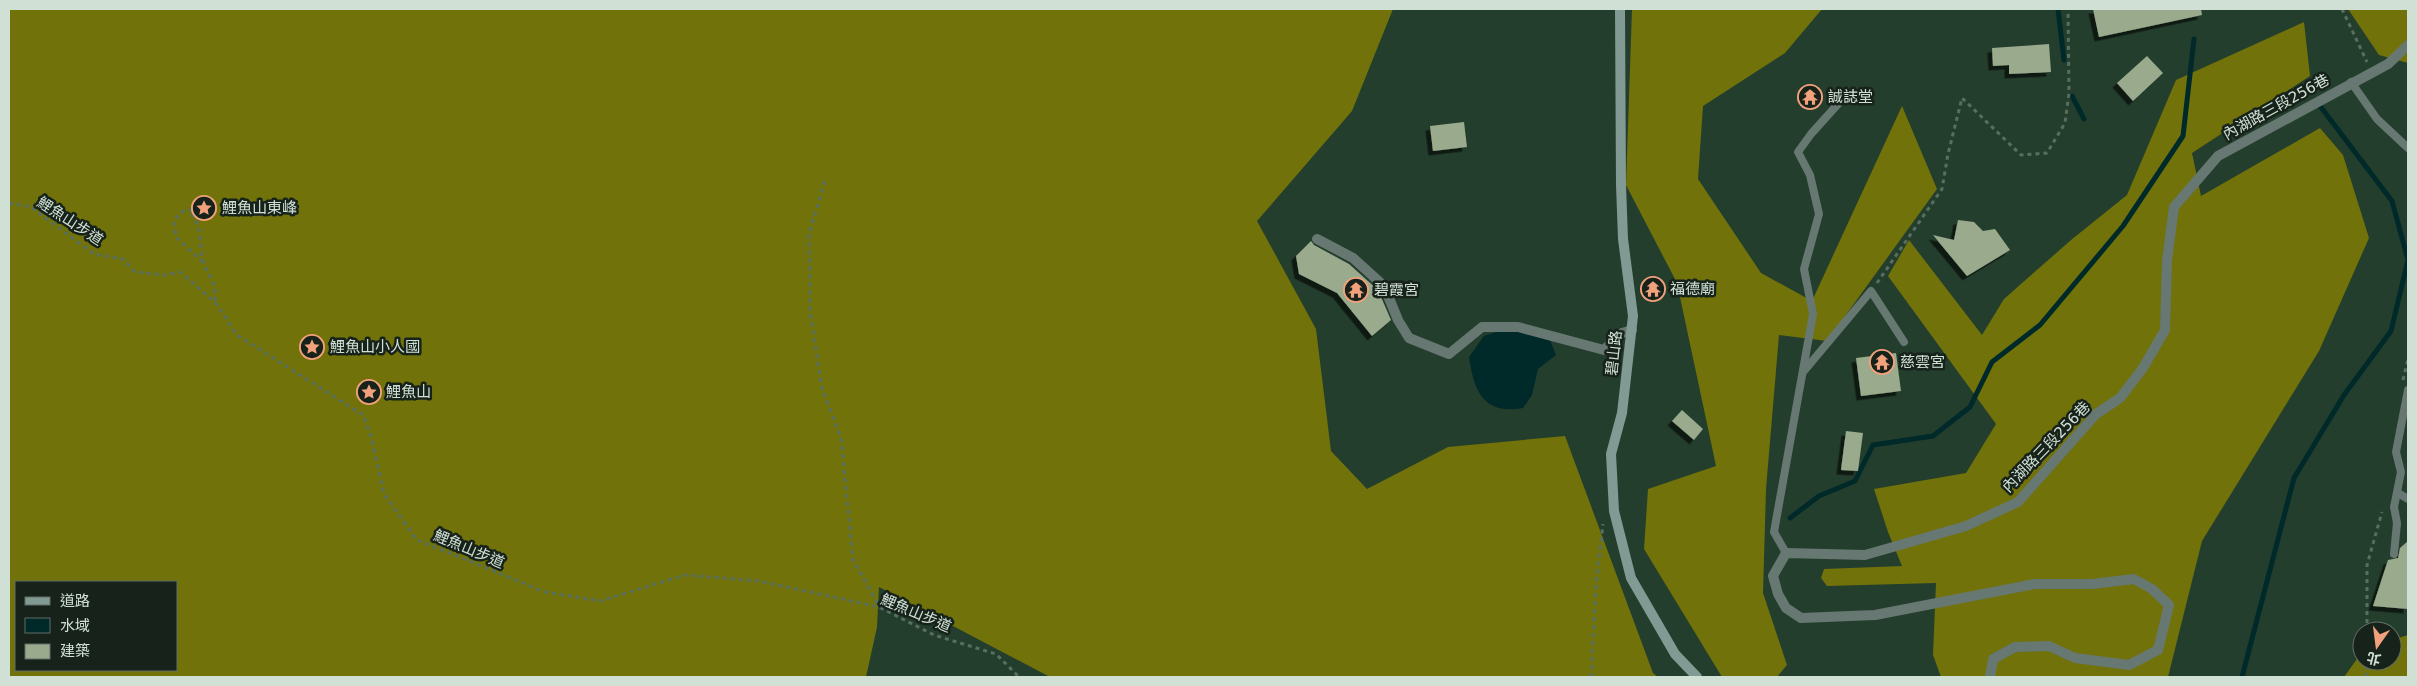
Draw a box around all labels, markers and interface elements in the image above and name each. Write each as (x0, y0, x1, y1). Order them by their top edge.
street label: 內湖路三段256巷 (2220, 70, 2332, 144)
temple icon: 誠誌堂 (1797, 84, 1823, 110)
place label: 誠誌堂 (1828, 88, 1873, 106)
street label: 鯉魚山步道 (34, 193, 106, 249)
place icon: 鯉魚山東峰 (191, 195, 217, 221)
place label: 鯉魚山東峰 (222, 199, 297, 217)
temple icon: 福德廟 (1640, 276, 1666, 302)
temple icon: 碧霞宮 (1343, 277, 1369, 303)
place label: 福德廟 (1670, 280, 1715, 298)
place label: 碧霞宮 (1374, 281, 1419, 299)
street label: 碧山路 (1603, 330, 1625, 376)
place icon: 鯉魚山小人國 (299, 334, 325, 360)
place label: 鯉魚山小人國 (330, 338, 420, 356)
temple icon: 慈雲宮 (1869, 349, 1895, 375)
place label: 慈雲宮 (1900, 353, 1945, 371)
place icon: 鯉魚山 (356, 379, 382, 405)
place label: 鯉魚山 (386, 383, 431, 401)
street label: 內湖路三段256巷 (1998, 398, 2094, 496)
street label: 鯉魚山步道 (431, 526, 507, 572)
legend (15, 581, 178, 671)
street label: 鯉魚山步道 (878, 590, 954, 636)
text: 道路 (60, 592, 90, 610)
text: 水域 (60, 617, 90, 635)
north arrow (2352, 621, 2402, 671)
text: 建築 (60, 642, 90, 660)
text: 北 (2365, 649, 2383, 668)

